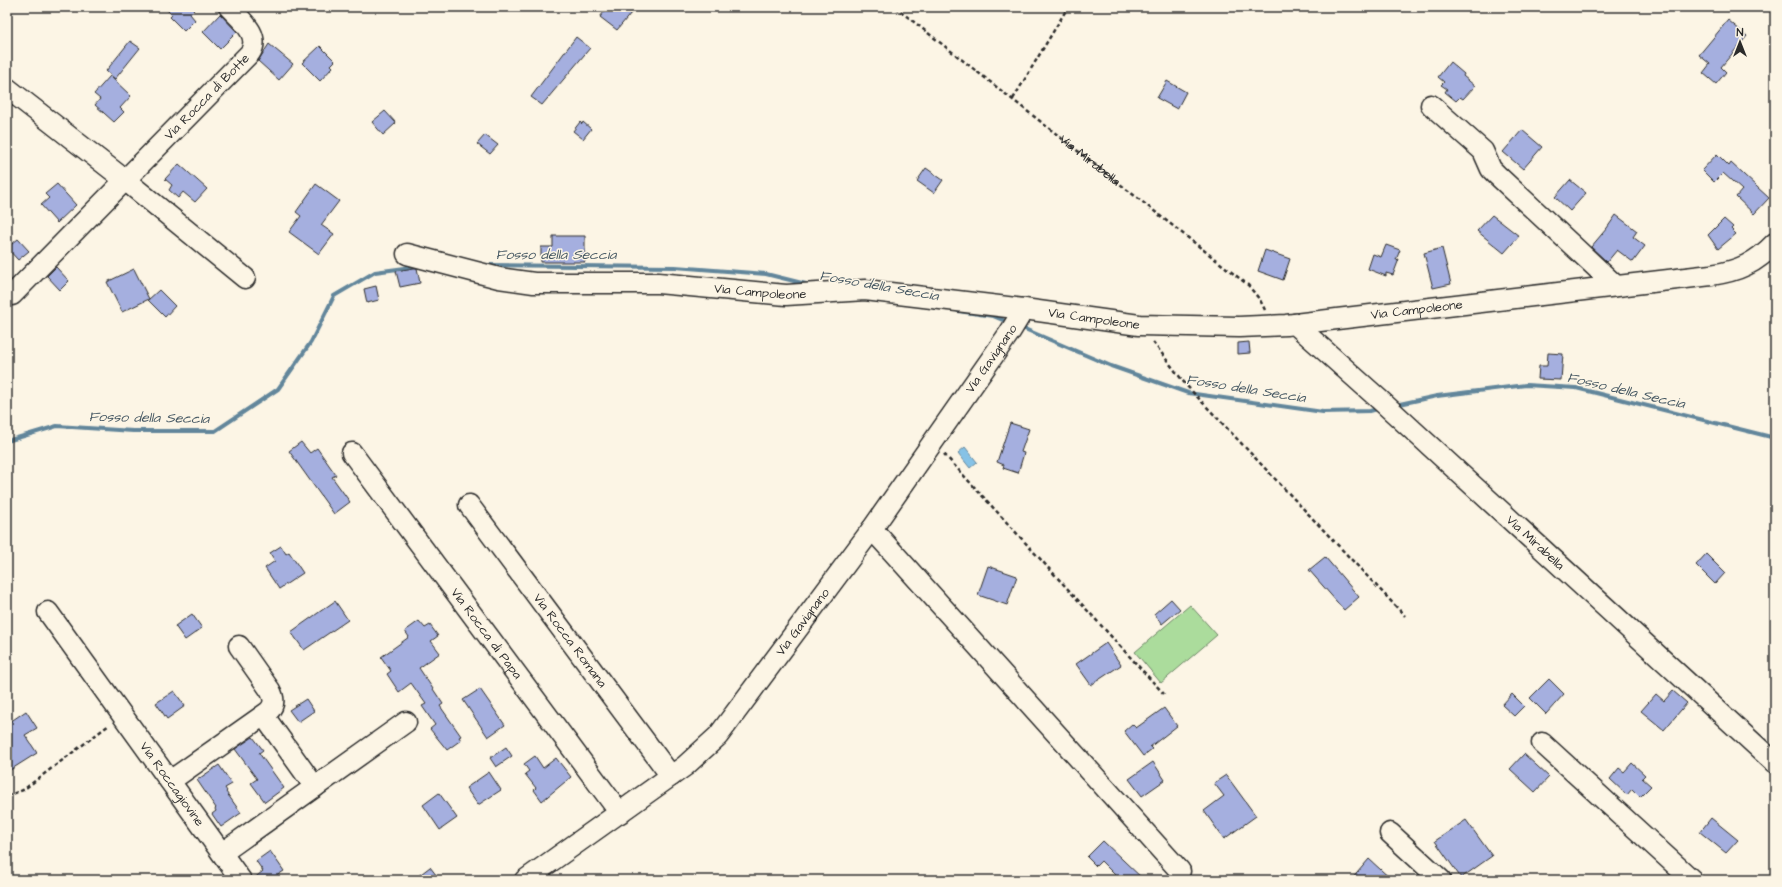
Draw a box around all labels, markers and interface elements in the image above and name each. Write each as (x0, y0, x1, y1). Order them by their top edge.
north arrow (1720, 22, 1760, 62)
text: N (1737, 25, 1744, 40)
street label: Via Rocca di Botte (160, 50, 254, 144)
street label: Via Mirabella (1055, 131, 1125, 191)
water label: Fosso della Seccia (496, 245, 617, 265)
water label: Fosso della Seccia (818, 266, 941, 306)
street label: Via Campoleone (713, 279, 807, 304)
street label: Via Campoleone (1370, 295, 1464, 324)
street label: Via Campoleone (1047, 303, 1141, 334)
street label: Via Gavignano (961, 320, 1022, 397)
water label: Fosso della Seccia (1565, 368, 1688, 414)
water label: Fosso della Seccia (1185, 370, 1308, 408)
water label: Fosso della Seccia (89, 407, 210, 429)
street label: Via Mirabella (1502, 511, 1569, 575)
street label: Via Rocca di Papa (446, 584, 527, 683)
street label: Via Gavignano (772, 584, 834, 660)
street label: Via Rocca Romana (529, 590, 611, 692)
street label: Via Roccagiovine (135, 738, 208, 830)

